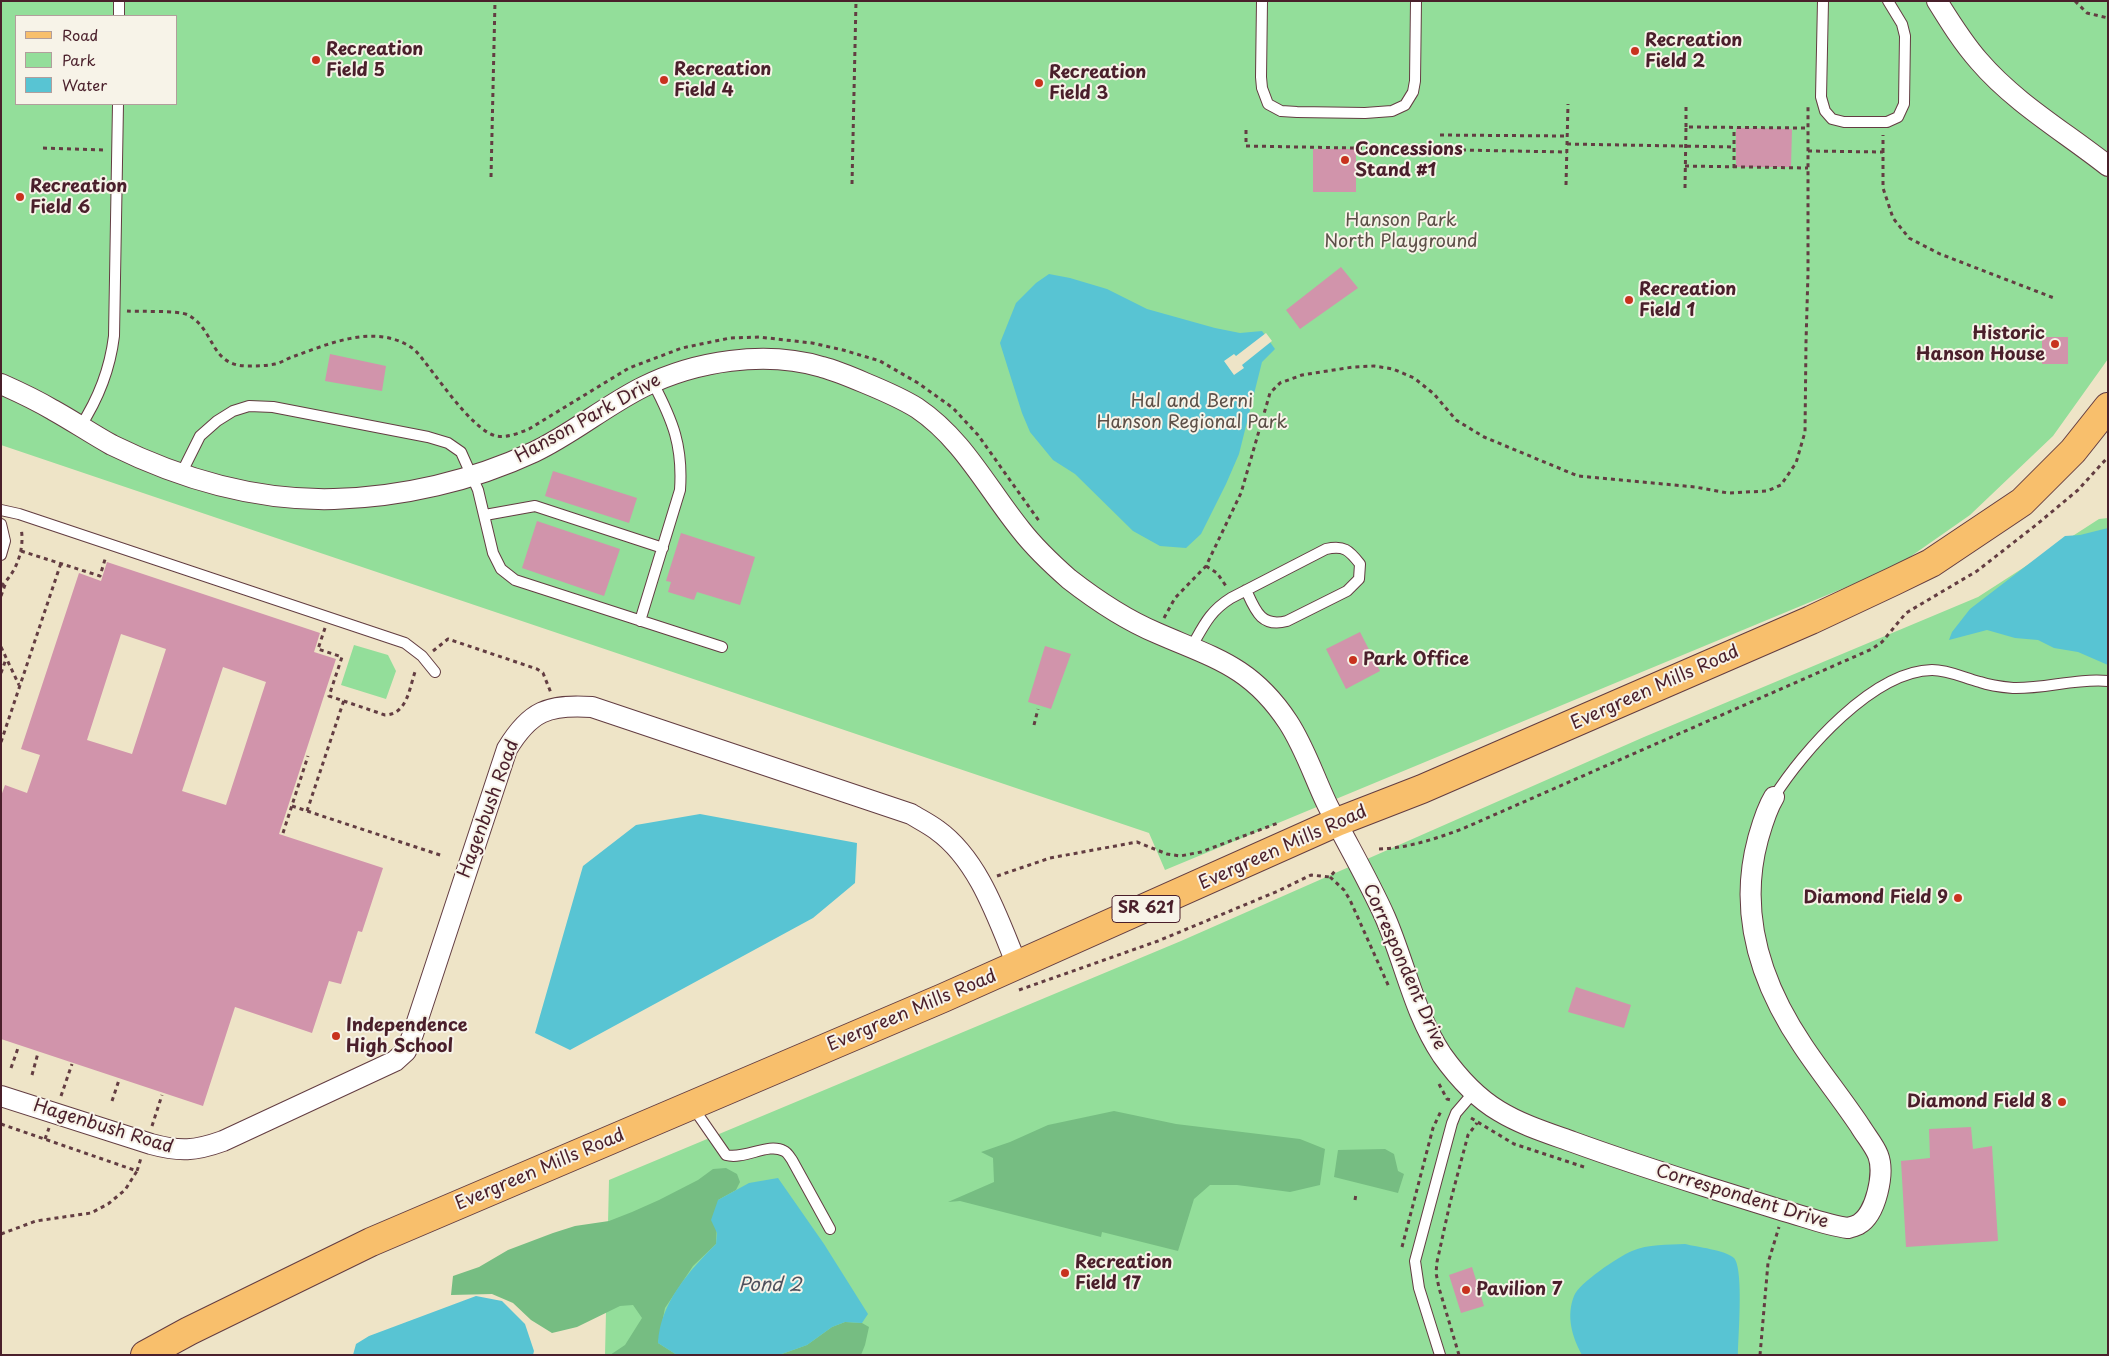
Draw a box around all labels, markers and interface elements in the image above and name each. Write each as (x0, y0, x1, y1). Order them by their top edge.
legend (15, 15, 178, 105)
text: Road (62, 23, 98, 46)
place label: Recreation Field 2 (1645, 30, 1742, 72)
place label: Recreation Field 5 (326, 39, 423, 82)
marker: Recreation Field 2 (1629, 45, 1641, 57)
text: Park (62, 48, 96, 71)
marker: Recreation Field 5 (310, 54, 322, 66)
place label: Recreation Field 4 (674, 59, 771, 102)
place label: Recreation Field 3 (1049, 62, 1146, 104)
text: Water (62, 73, 107, 96)
marker: Recreation Field 4 (658, 74, 670, 86)
marker: Recreation Field 3 (1033, 77, 1045, 89)
place label: Concessions Stand #1 (1355, 139, 1463, 182)
marker: Concessions Stand #1 (1339, 154, 1351, 166)
place label: Recreation Field 6 (30, 176, 127, 218)
marker: Recreation Field 6 (14, 191, 26, 203)
park label: Hanson Park North Playground (1324, 210, 1478, 252)
place label: Recreation Field 1 (1639, 279, 1736, 322)
marker: Recreation Field 1 (1623, 294, 1635, 306)
place label: Historic Hanson House (1916, 323, 2045, 366)
marker: Historic Hanson House (2049, 338, 2061, 350)
street label: Hanson Park Drive (511, 370, 665, 468)
park label: Hal and Berni Hanson Regional Park (1096, 391, 1288, 434)
street label: Evergreen Mills Road (1568, 641, 1742, 735)
place label: Park Office (1363, 649, 1469, 671)
marker: Park Office (1347, 654, 1359, 666)
street label: Hagenbush Road (454, 737, 524, 881)
street label: Evergreen Mills Road (1196, 801, 1370, 895)
street label: Correspondent Drive (1358, 881, 1450, 1053)
place label: Diamond Field 9 (1803, 887, 1948, 909)
marker: Diamond Field 9 (1952, 892, 1964, 904)
road number: SR 621 (1112, 896, 1180, 922)
street label: Evergreen Mills Road (824, 966, 1000, 1056)
place label: Independence High School (346, 1015, 468, 1058)
marker: Independence High School (330, 1030, 342, 1042)
place label: Diamond Field 8 (1907, 1091, 2052, 1113)
street label: Hagenbush Road (30, 1095, 176, 1159)
marker: Diamond Field 8 (2056, 1096, 2068, 1108)
street label: Evergreen Mills Road (452, 1125, 628, 1215)
street label: Correspondent Drive (1653, 1160, 1831, 1234)
place label: Recreation Field 17 (1075, 1252, 1172, 1294)
marker: Recreation Field 17 (1059, 1267, 1071, 1279)
water label: Pond 2 (738, 1275, 802, 1297)
place label: Pavilion 7 (1476, 1279, 1562, 1301)
marker: Pavilion 7 (1460, 1284, 1472, 1296)

